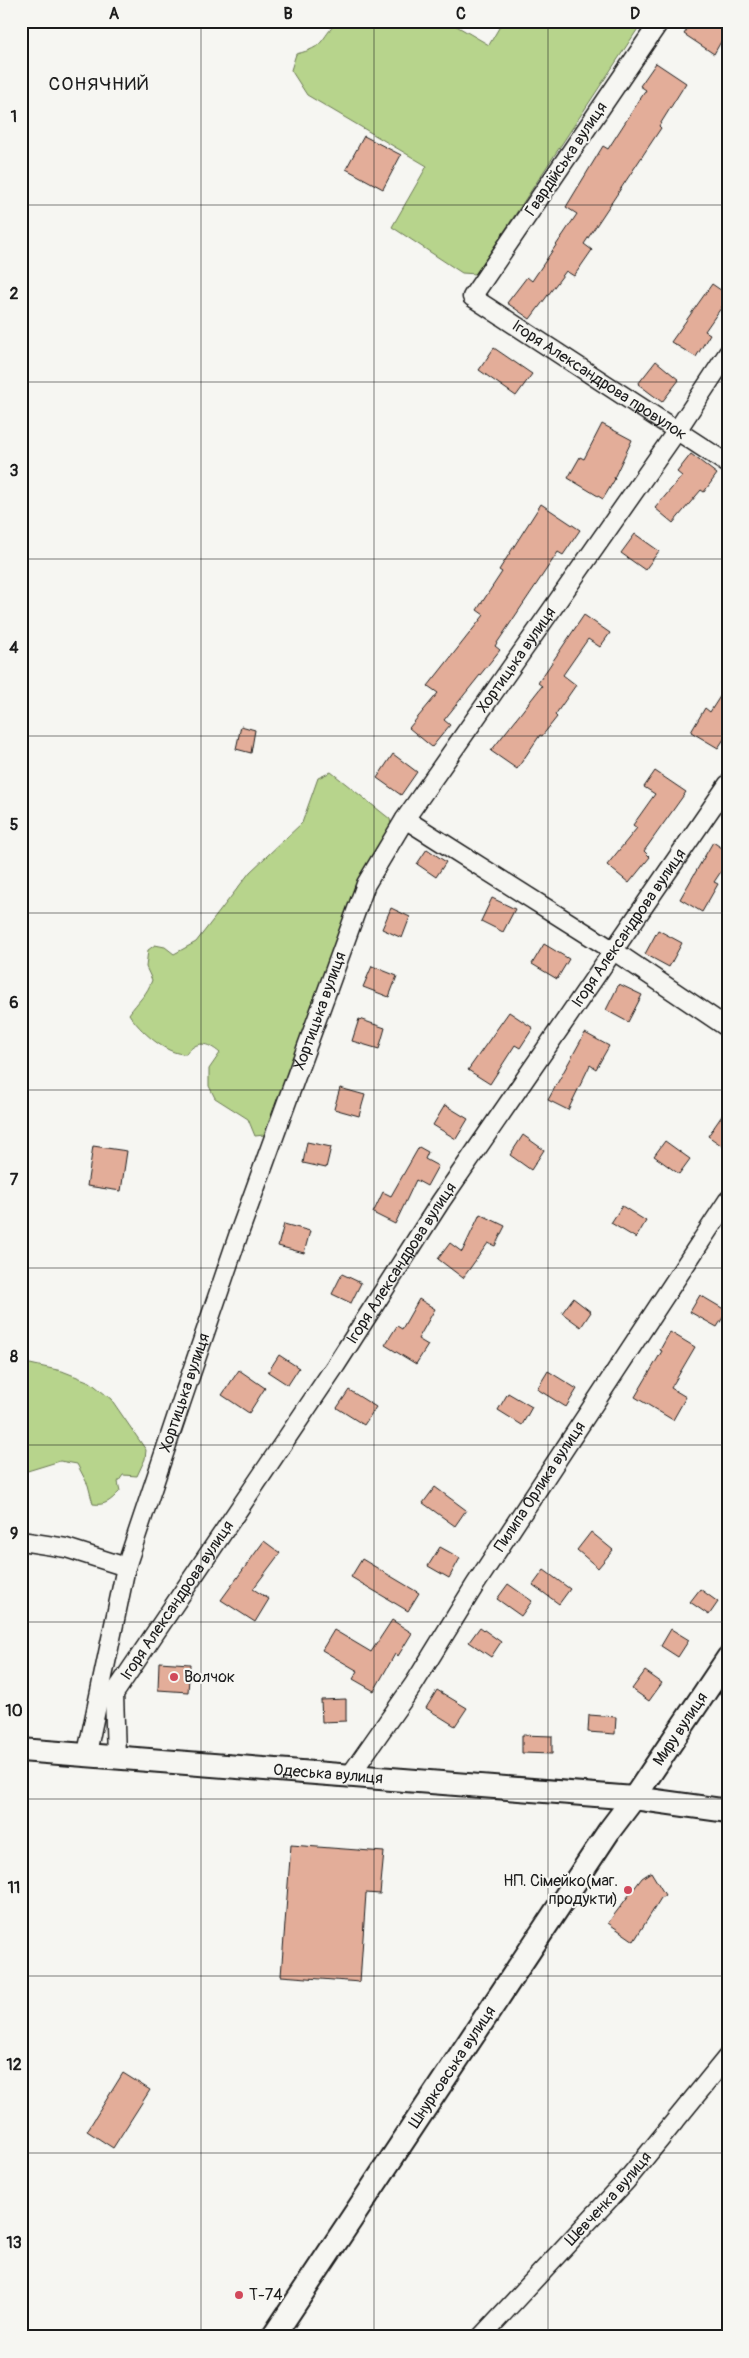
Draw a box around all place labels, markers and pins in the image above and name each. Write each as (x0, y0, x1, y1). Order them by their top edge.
place label: Волчок (184, 1667, 235, 1687)
marker: Волчок (168, 1671, 180, 1683)
place label: НП. Сімейко(маг. продукти) (503, 1871, 618, 1909)
marker: НП. Сімейко(маг. продукти) (622, 1884, 634, 1896)
place label: Т-74 (249, 2285, 282, 2305)
marker: Т-74 (233, 2289, 245, 2301)

